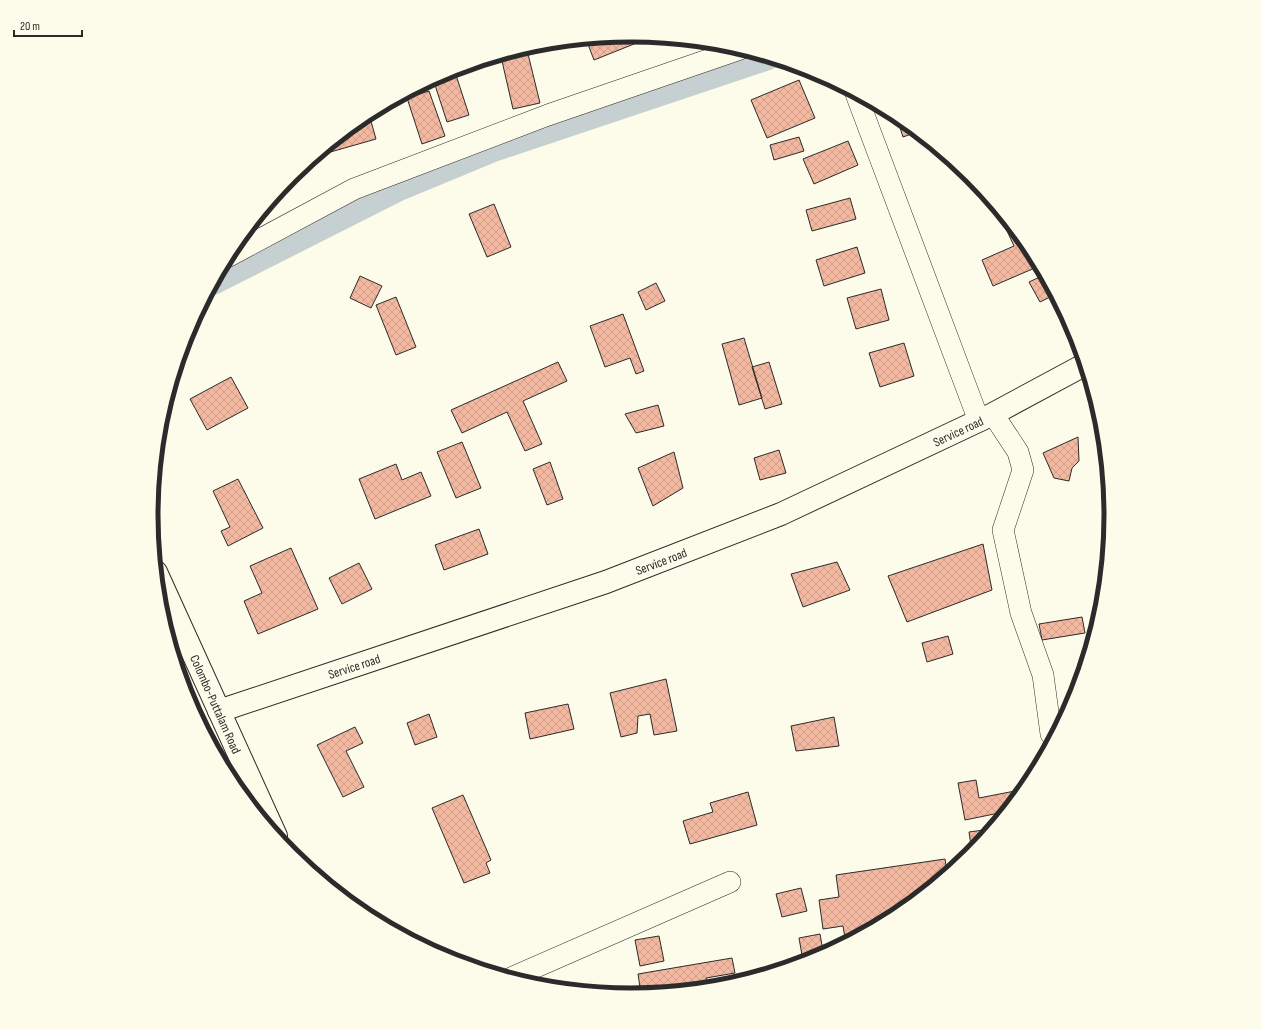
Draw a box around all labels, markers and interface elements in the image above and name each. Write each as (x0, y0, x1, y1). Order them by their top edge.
scale bar (14, 12, 82, 38)
text: 20 m (20, 19, 40, 34)
street label: Service road (931, 413, 986, 451)
street label: Service road (633, 545, 689, 579)
street label: Service road (326, 651, 382, 683)
street label: Colombo-Puttalam Road (186, 652, 244, 756)

